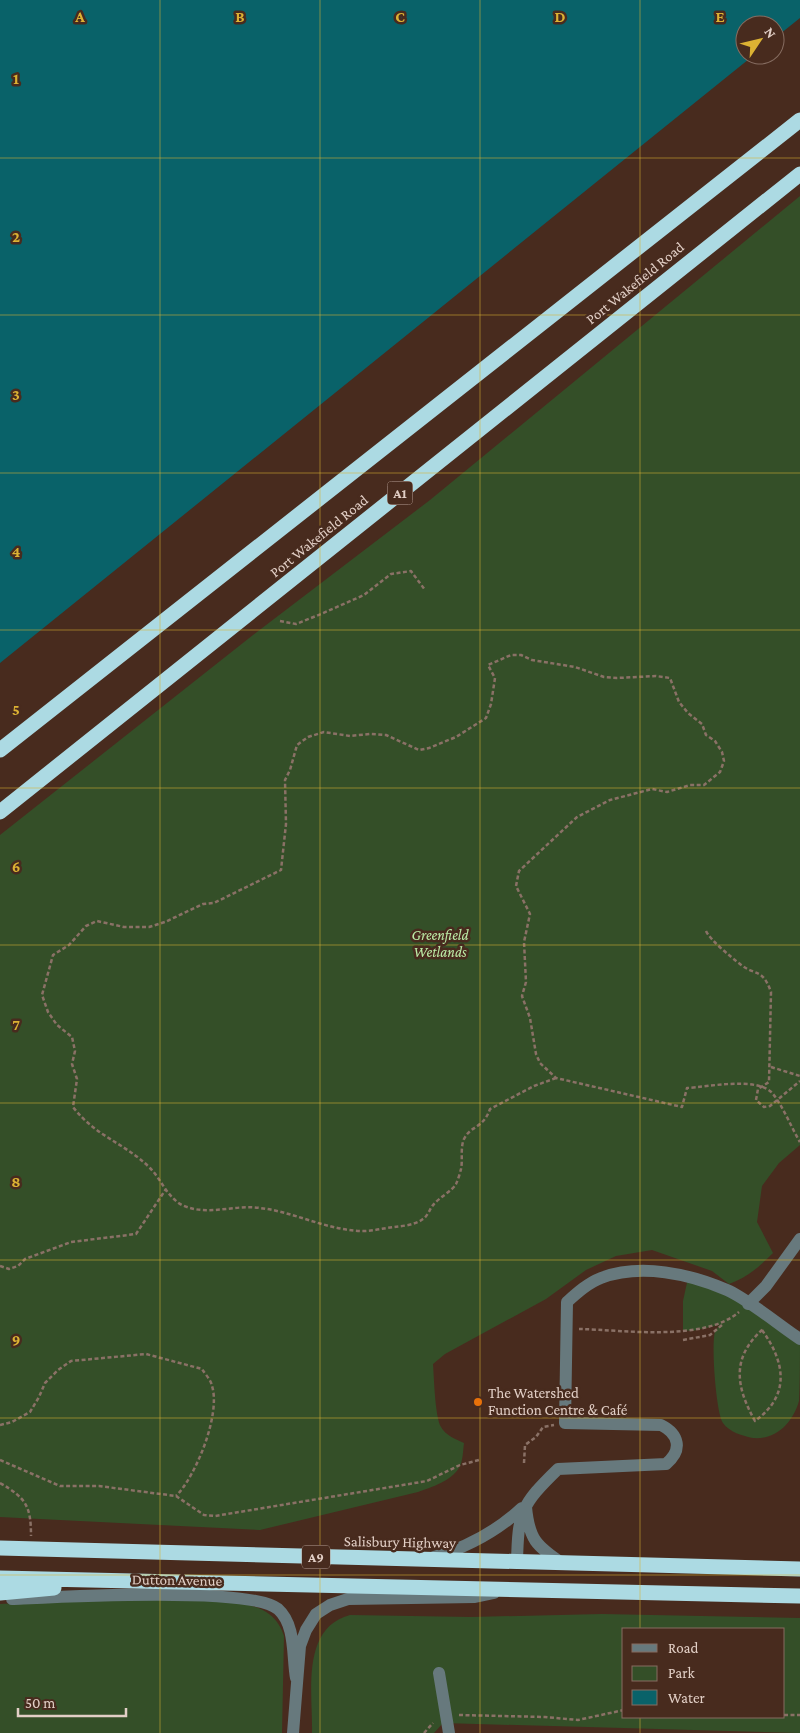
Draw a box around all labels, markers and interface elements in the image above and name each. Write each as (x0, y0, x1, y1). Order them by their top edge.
text: A (74, 8, 85, 25)
text: B (235, 8, 245, 25)
text: C (395, 8, 405, 25)
text: D (554, 8, 566, 25)
text: E (715, 8, 725, 25)
north arrow (735, 15, 785, 65)
text: N (761, 24, 780, 41)
text: 1 (13, 70, 19, 87)
text: 2 (12, 228, 20, 245)
street label: Port Wakefield Road (583, 239, 687, 327)
text: 3 (12, 386, 20, 403)
road number: A1 (388, 482, 412, 504)
street label: Port Wakefield Road (267, 492, 371, 580)
text: 4 (12, 543, 21, 560)
text: 5 (12, 701, 20, 718)
text: 6 (12, 858, 20, 875)
park label: Greenfield Wetlands (411, 927, 469, 960)
text: 7 (12, 1016, 20, 1033)
text: 8 (11, 1173, 21, 1190)
text: 9 (12, 1331, 20, 1348)
place label: The Watershed Function Centre & Café (488, 1385, 628, 1418)
marker: The Watershed Function Centre & Café (472, 1396, 484, 1408)
street label: Salisbury Highway (344, 1533, 456, 1552)
road number: A9 (302, 1545, 330, 1568)
street label: Dutton Avenue (132, 1571, 223, 1589)
legend (622, 1628, 785, 1718)
text: Road (668, 1640, 699, 1656)
text: Park (668, 1665, 695, 1681)
scale bar (18, 1686, 125, 1718)
text: Water (668, 1690, 705, 1706)
text: 50 m (25, 1695, 55, 1711)

